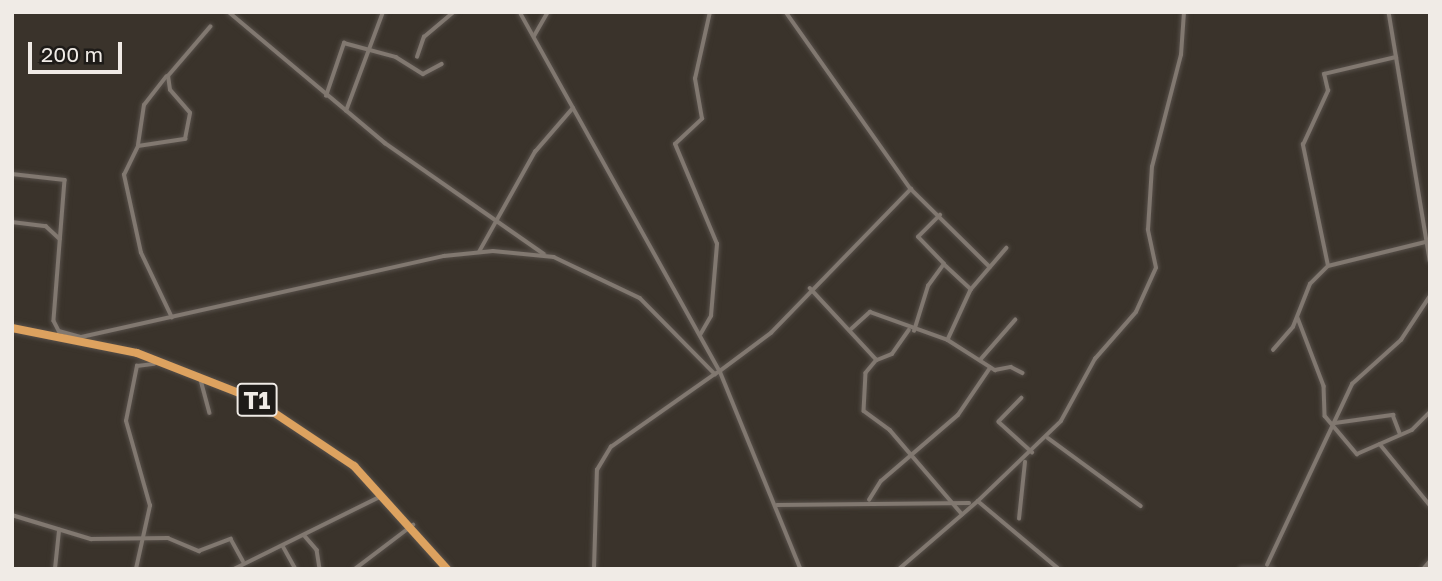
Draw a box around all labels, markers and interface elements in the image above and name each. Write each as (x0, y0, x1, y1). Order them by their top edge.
scale bar (32, 28, 126, 72)
text: 200 m (41, 41, 103, 67)
road number: T1 (236, 380, 278, 420)

